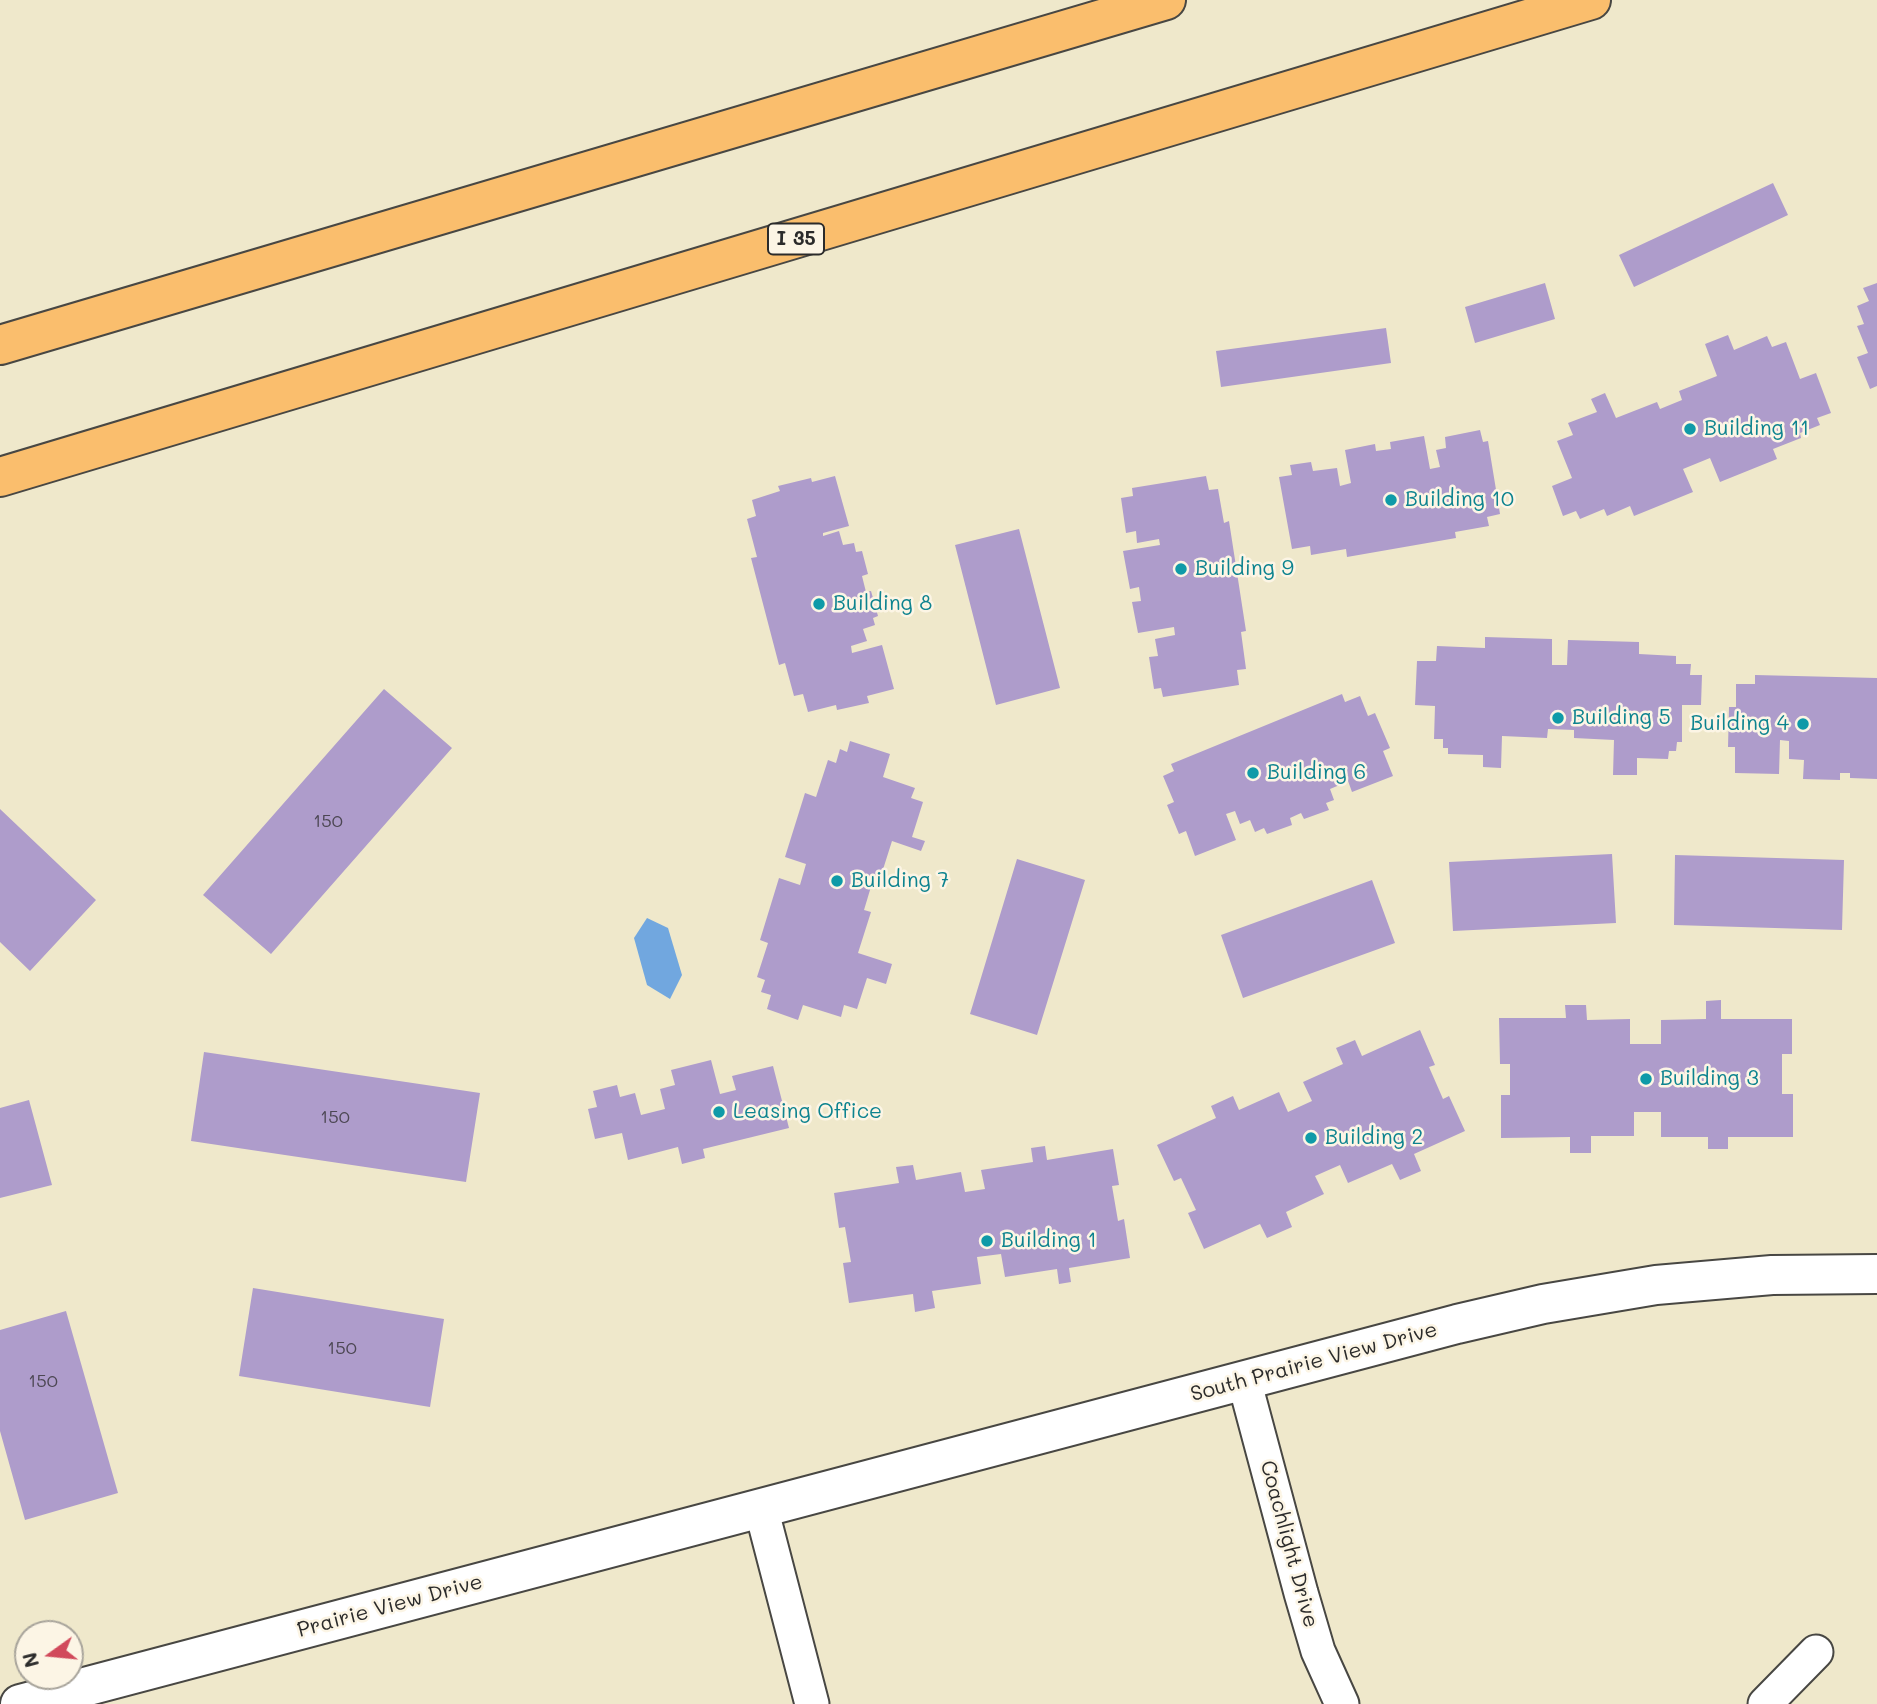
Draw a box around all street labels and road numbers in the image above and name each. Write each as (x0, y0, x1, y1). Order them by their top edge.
road number: I 35 (768, 224, 824, 255)
street label: South Prairie View Drive (1188, 1317, 1440, 1407)
street label: Coachlight Drive (1255, 1458, 1323, 1630)
street label: Prairie View Drive (294, 1569, 486, 1643)

